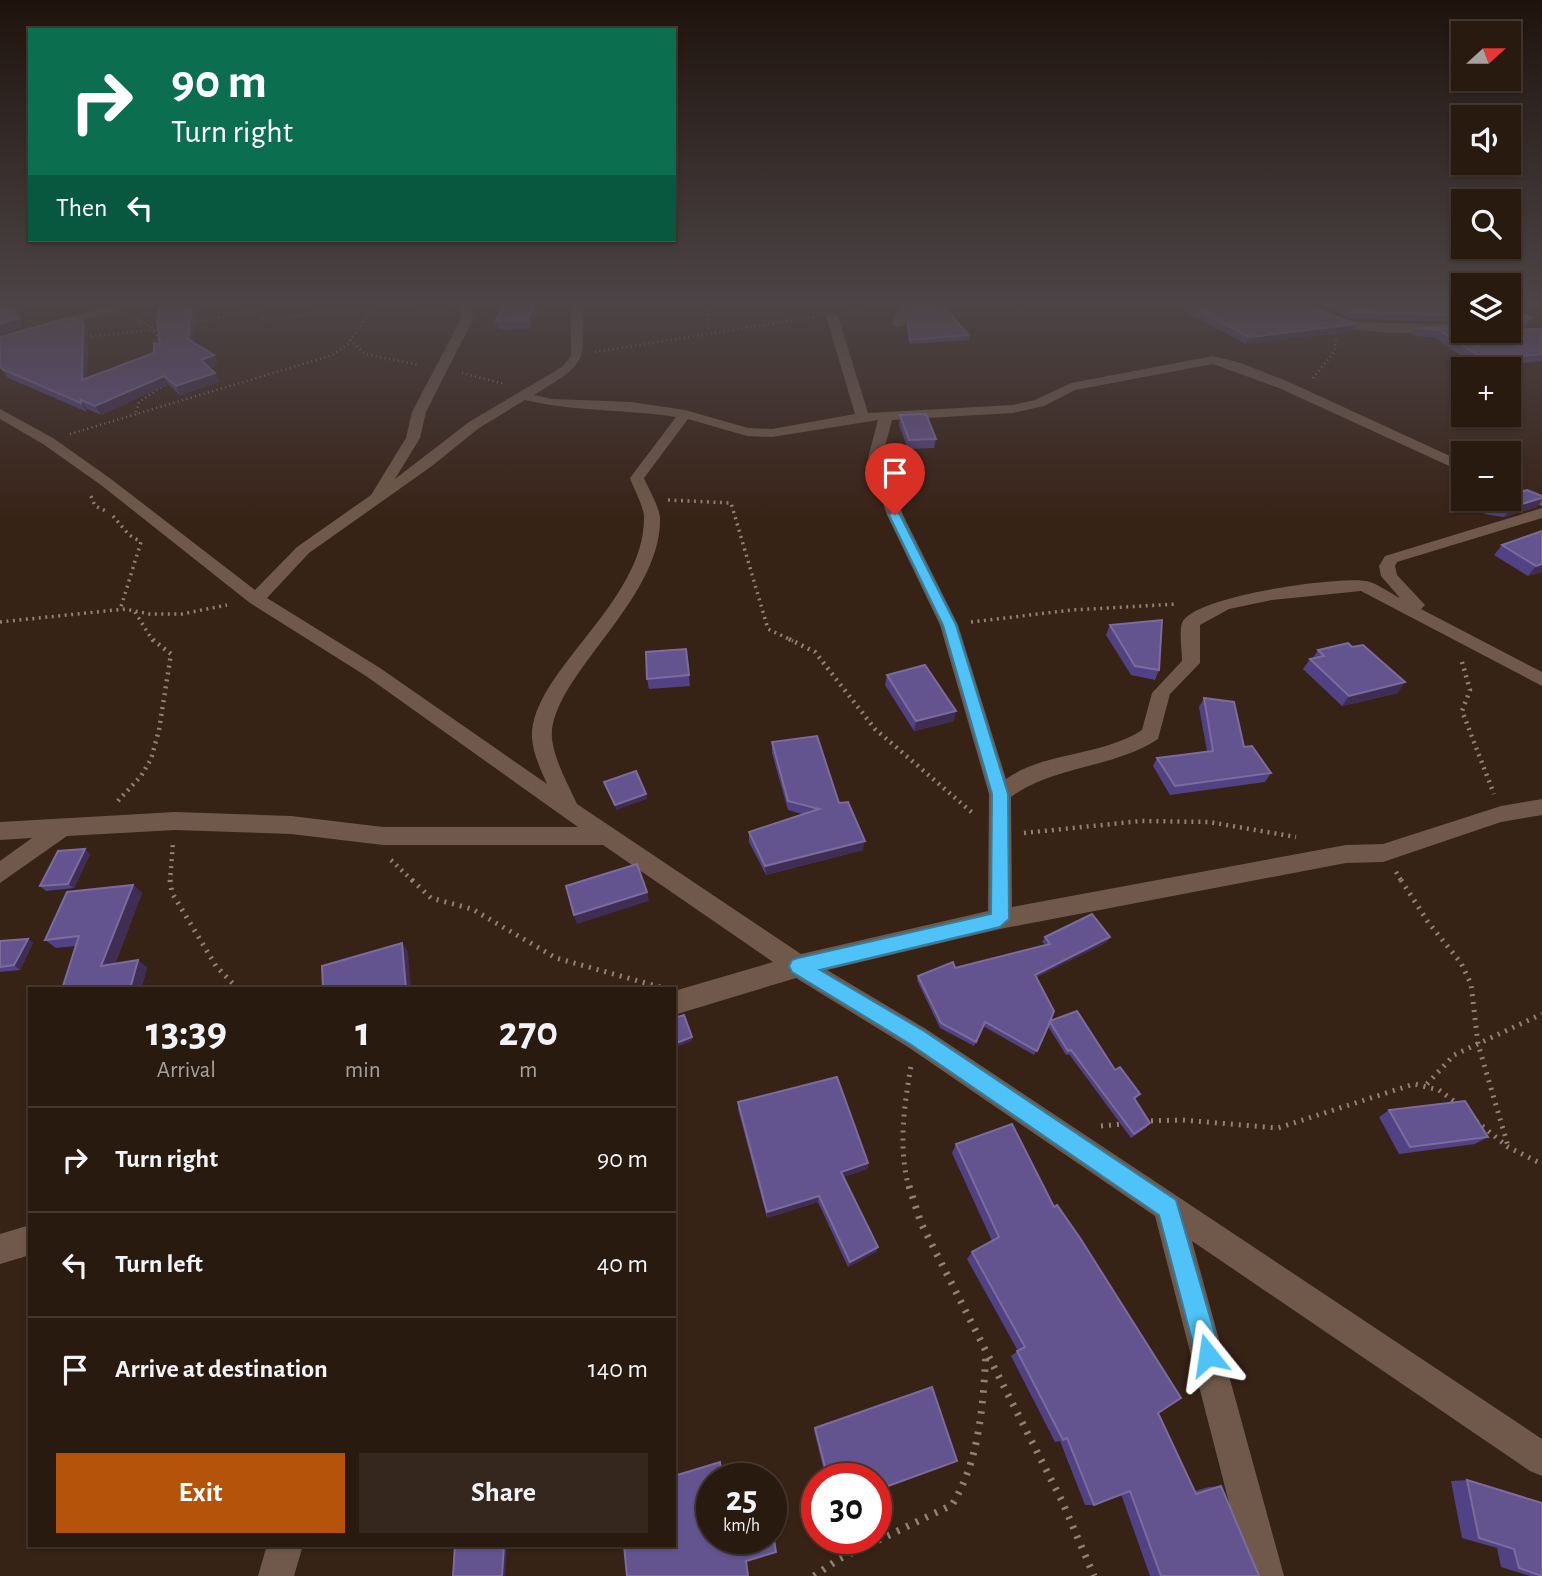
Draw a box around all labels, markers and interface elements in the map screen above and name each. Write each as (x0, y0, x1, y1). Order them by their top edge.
north arrow (1451, 21, 1521, 91)
map controls (1451, 21, 1521, 511)
icon: right (56, 56, 147, 147)
text: 90 m (171, 58, 267, 107)
button: sound (1451, 105, 1521, 175)
text: Turn right (171, 116, 293, 148)
icon: left (121, 189, 159, 227)
button: search (1451, 189, 1521, 259)
text: Then (56, 195, 107, 221)
button: layers (1451, 273, 1521, 343)
button: + (1451, 357, 1521, 427)
button: − (1451, 441, 1521, 511)
pin (865, 443, 925, 515)
icon: arrive (876, 454, 914, 492)
text: 13:39 (146, 1011, 227, 1053)
text: 1 (355, 1011, 370, 1053)
text: 270 (498, 1011, 558, 1053)
text: Arrival (157, 1059, 216, 1082)
text: min (345, 1059, 381, 1082)
text: m (519, 1059, 537, 1082)
icon: right (56, 1141, 94, 1179)
text: Turn right (115, 1146, 218, 1172)
text: 90 m (597, 1146, 648, 1172)
icon: left (56, 1246, 94, 1284)
text: Turn left (115, 1251, 203, 1277)
text: 40 m (597, 1251, 648, 1277)
position arrow (1171, 1318, 1245, 1392)
icon: arrive (56, 1351, 94, 1389)
text: Arrive at destination (115, 1356, 328, 1382)
text: 140 m (588, 1356, 648, 1382)
button: Exit (56, 1453, 345, 1533)
button: Share (359, 1453, 648, 1533)
speed limit sign: 30 (801, 1463, 892, 1554)
text: 25 (726, 1482, 757, 1517)
text: km/h (723, 1517, 760, 1535)

